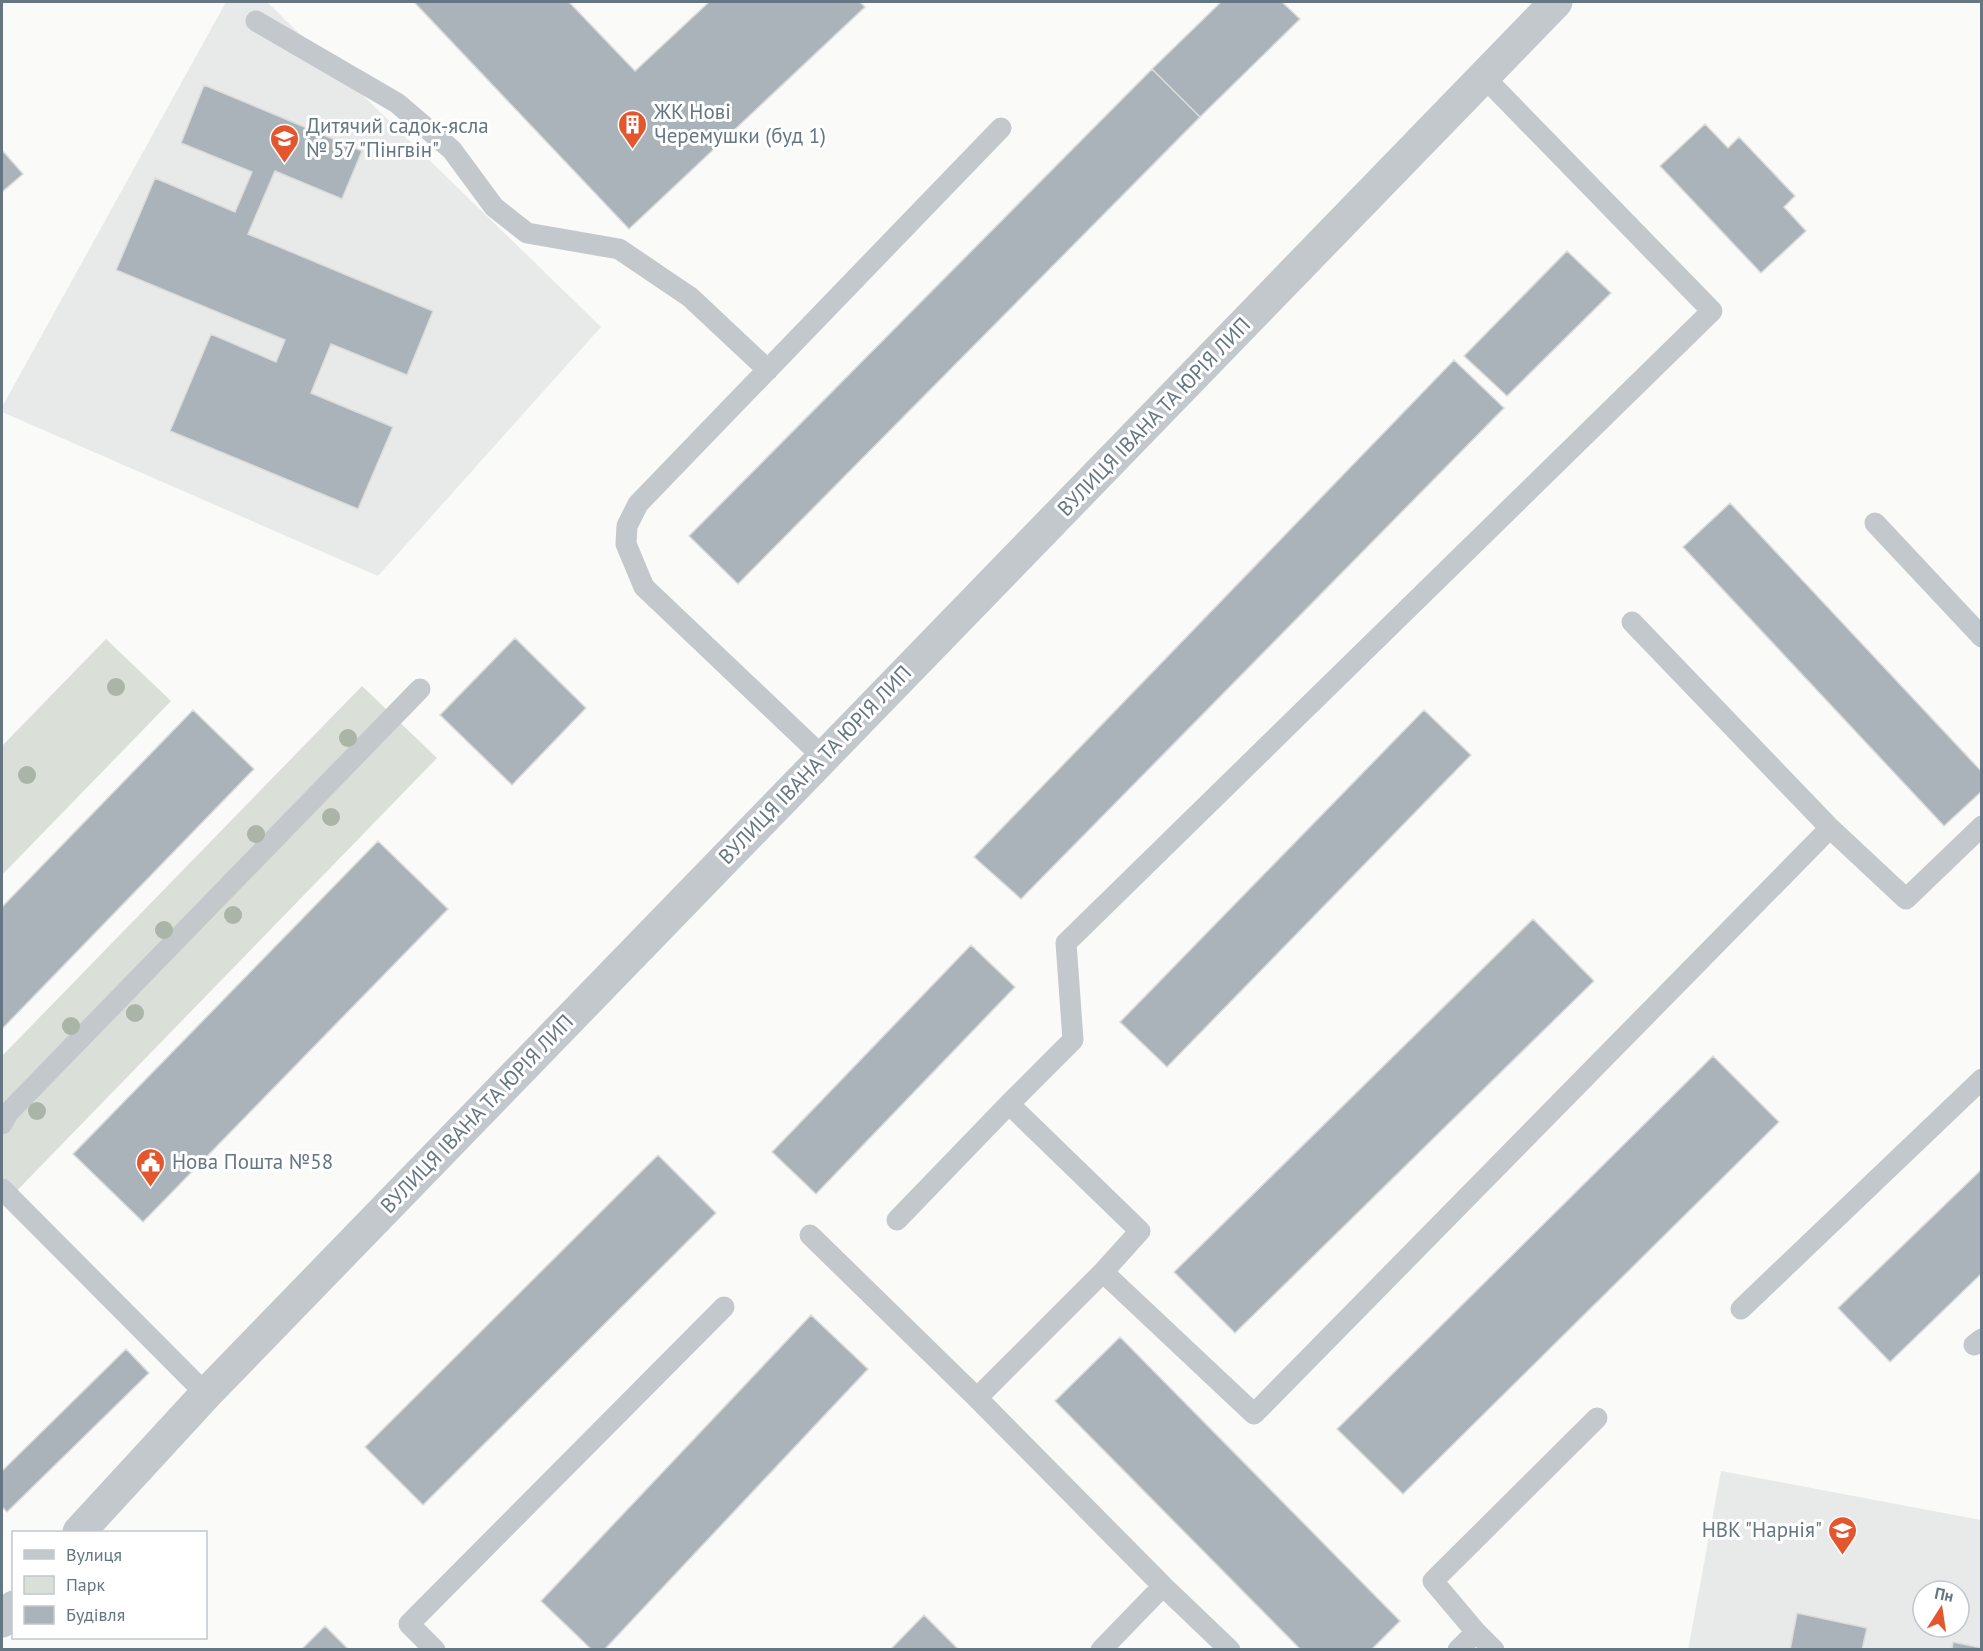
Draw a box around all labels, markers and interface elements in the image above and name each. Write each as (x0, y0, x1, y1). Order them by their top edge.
place label: ЖК Нові Черемушки (буд 1) (653, 98, 826, 149)
building icon: ЖК Нові Черемушки (буд 1) (617, 108, 649, 150)
place label: Дитячий садок-ясла № 57 "Пінгвін" (306, 112, 489, 163)
school or university icon: Дитячий садок-ясла № 57 "Пінгвін" (269, 122, 301, 164)
street label: ВУЛИЦЯ ІВАНА ТА ЮРІЯ ЛИП (1051, 312, 1256, 522)
street label: ВУЛИЦЯ ІВАНА ТА ЮРІЯ ЛИП (712, 660, 917, 870)
street label: ВУЛИЦЯ ІВАНА ТА ЮРІЯ ЛИП (374, 1009, 579, 1219)
public building icon: Нова Пошта №58 (135, 1146, 167, 1188)
place label: Нова Пошта №58 (172, 1148, 333, 1175)
school or university icon: НВК "Нарнія" (1827, 1514, 1859, 1556)
place label: НВК "Нарнія" (1702, 1516, 1822, 1543)
legend (12, 1531, 207, 1639)
text: Вулиця (66, 1543, 122, 1566)
text: Парк (66, 1573, 106, 1596)
north arrow (1911, 1579, 1971, 1639)
text: Пн (1933, 1583, 1955, 1606)
text: Будівля (66, 1603, 125, 1626)

